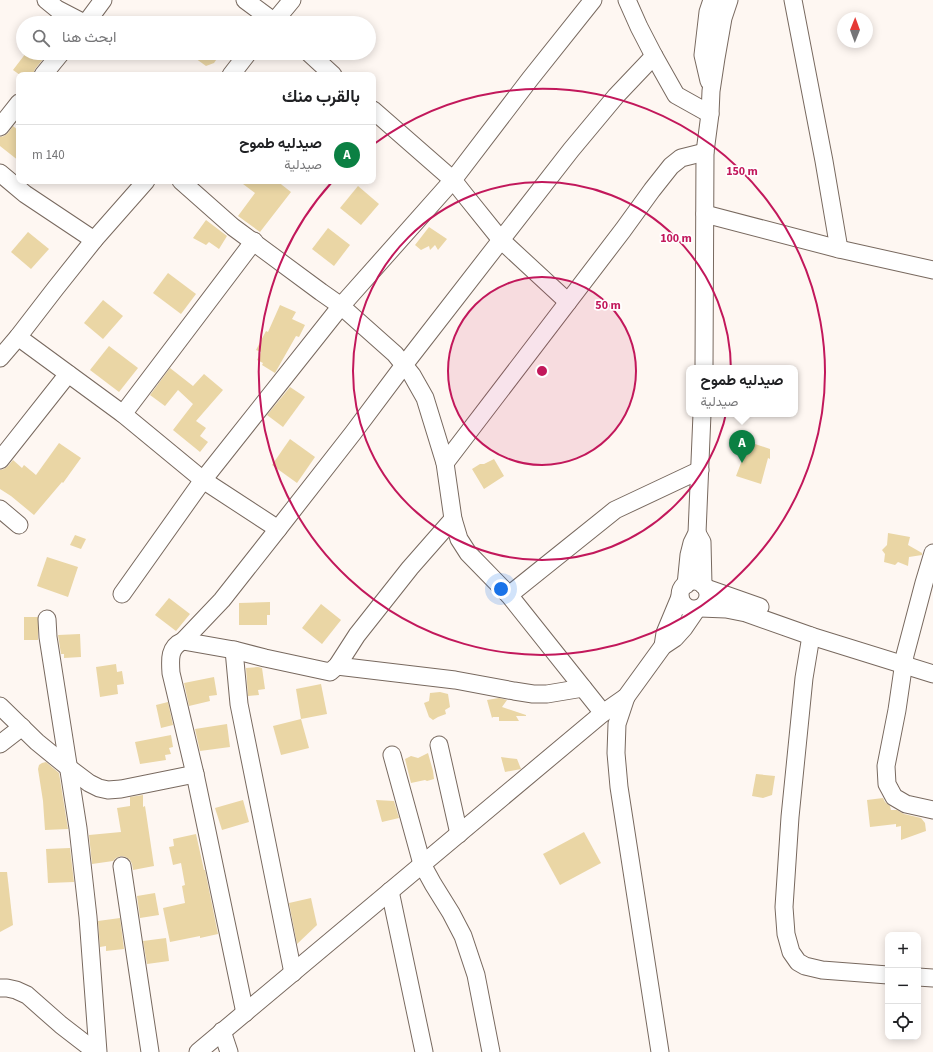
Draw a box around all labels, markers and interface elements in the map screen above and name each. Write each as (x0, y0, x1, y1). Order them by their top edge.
north arrow (837, 12, 873, 48)
search box (16, 16, 376, 60)
icon: search (30, 27, 52, 49)
text: ابحث هنا (62, 27, 116, 48)
text: بالقرب منك (282, 85, 360, 109)
text: صيدليه طموح (239, 133, 322, 154)
text: 140 m (32, 146, 65, 164)
text: A (343, 146, 351, 164)
text: صيدلية (284, 156, 322, 174)
text: 150 m (726, 163, 758, 180)
text: 100 m (660, 230, 692, 247)
text: 50 m (595, 297, 621, 314)
centre of rings (535, 364, 549, 378)
popup (686, 365, 798, 417)
text: صيدليه طموح (701, 370, 783, 391)
text: صيدلية (701, 393, 738, 411)
pin: A (729, 430, 755, 463)
your location (491, 579, 511, 599)
map controls (885, 932, 921, 1040)
button: + (885, 932, 921, 968)
button: − (885, 968, 921, 1004)
button: locate (885, 1004, 921, 1040)

